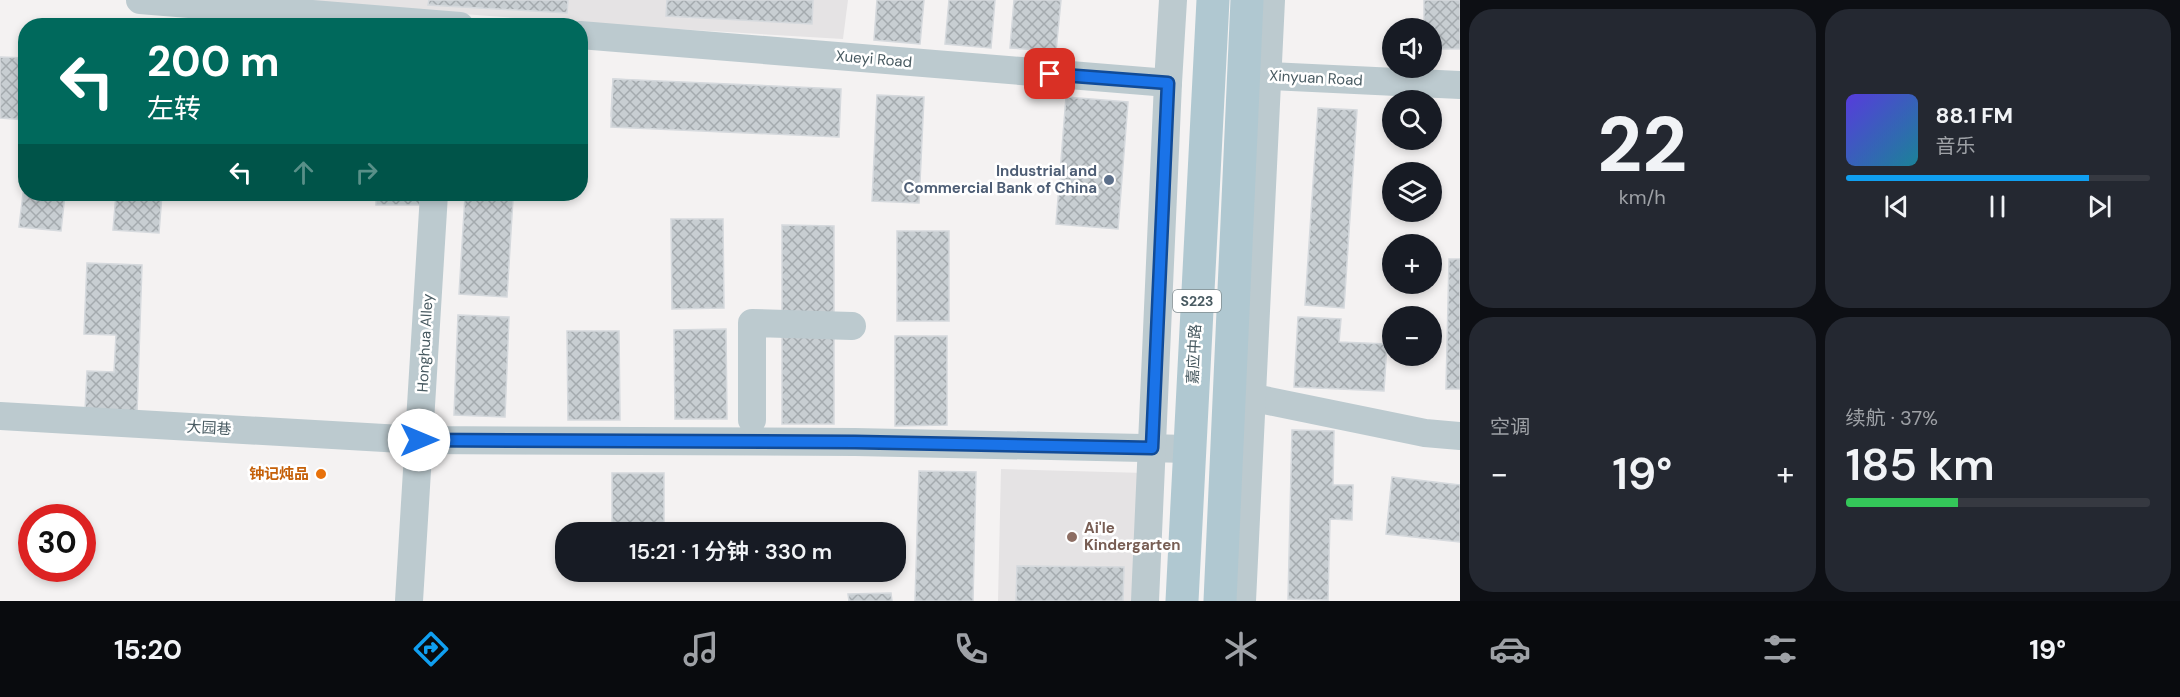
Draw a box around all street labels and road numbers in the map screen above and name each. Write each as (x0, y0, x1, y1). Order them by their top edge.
street label: Xueyi Road (835, 46, 913, 72)
street label: Xinyuan Road (1269, 66, 1363, 90)
road number: S223 (1173, 290, 1221, 312)
street label: Honghua Alley (412, 293, 438, 393)
street label: 嘉应中路 (1182, 324, 1206, 384)
street label: 大园巷 (186, 417, 232, 439)

